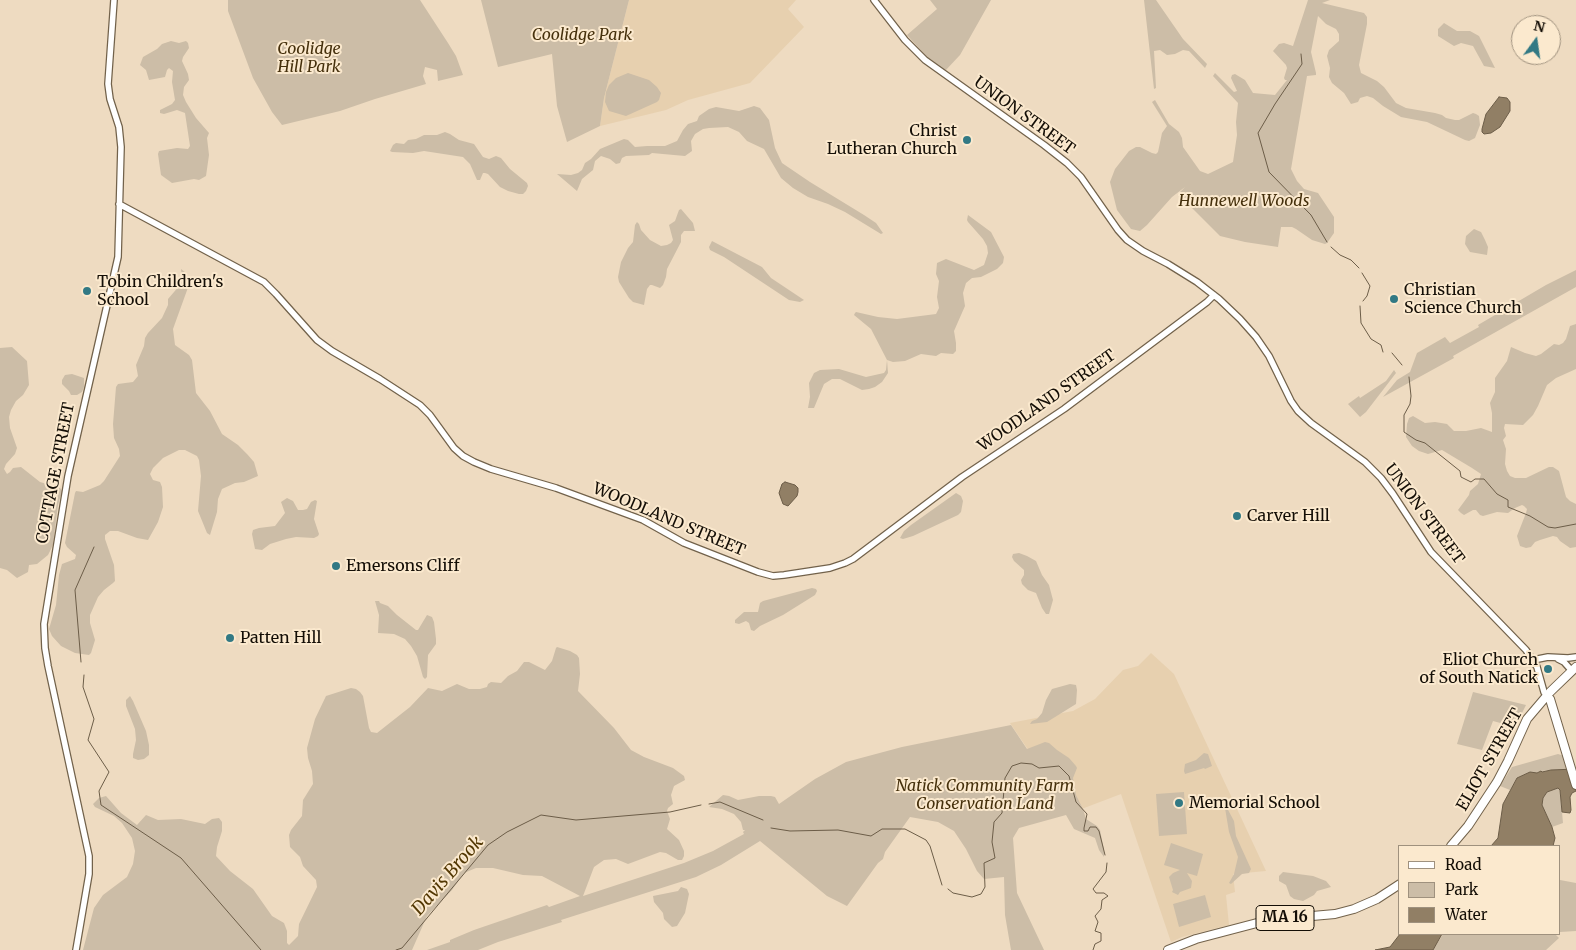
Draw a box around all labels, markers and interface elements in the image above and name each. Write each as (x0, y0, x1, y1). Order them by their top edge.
north arrow (1511, 15, 1561, 65)
text: N (1532, 16, 1547, 36)
park label: Coolidge Park (532, 25, 632, 45)
park label: Coolidge Hill Park (277, 39, 341, 77)
street label: UNION STREET (970, 73, 1078, 159)
place label: Christ Lutheran Church (827, 121, 957, 159)
marker: Christ Lutheran Church (961, 134, 973, 146)
park label: Hunnewell Woods (1179, 191, 1309, 211)
place label: Tobin Children's School (97, 272, 223, 310)
place label: Christian Science Church (1404, 280, 1522, 318)
marker: Tobin Children's School (81, 285, 93, 297)
marker: Christian Science Church (1388, 293, 1400, 305)
street label: WOODLAND STREET (974, 346, 1120, 456)
street label: COTTAGE STREET (33, 401, 79, 545)
street label: UNION STREET (1380, 460, 1468, 568)
street label: WOODLAND STREET (590, 479, 748, 561)
place label: Carver Hill (1247, 506, 1330, 526)
marker: Carver Hill (1231, 510, 1243, 522)
place label: Emersons Cliff (346, 556, 460, 576)
marker: Emersons Cliff (330, 560, 342, 572)
place label: Patten Hill (240, 628, 321, 648)
marker: Patten Hill (224, 632, 236, 644)
place label: Eliot Church of South Natick (1419, 650, 1538, 688)
marker: Eliot Church of South Natick (1542, 663, 1554, 675)
street label: ELIOT STREET (1453, 705, 1527, 815)
park label: Natick Community Farm Conservation Land (896, 776, 1074, 814)
place label: Memorial School (1189, 793, 1320, 813)
marker: Memorial School (1173, 797, 1185, 809)
water label: Davis Brook (408, 832, 488, 920)
legend (1398, 845, 1561, 935)
text: Road (1445, 855, 1481, 874)
text: Park (1445, 880, 1478, 899)
text: Water (1445, 905, 1487, 924)
road number: MA 16 (1256, 906, 1314, 930)

